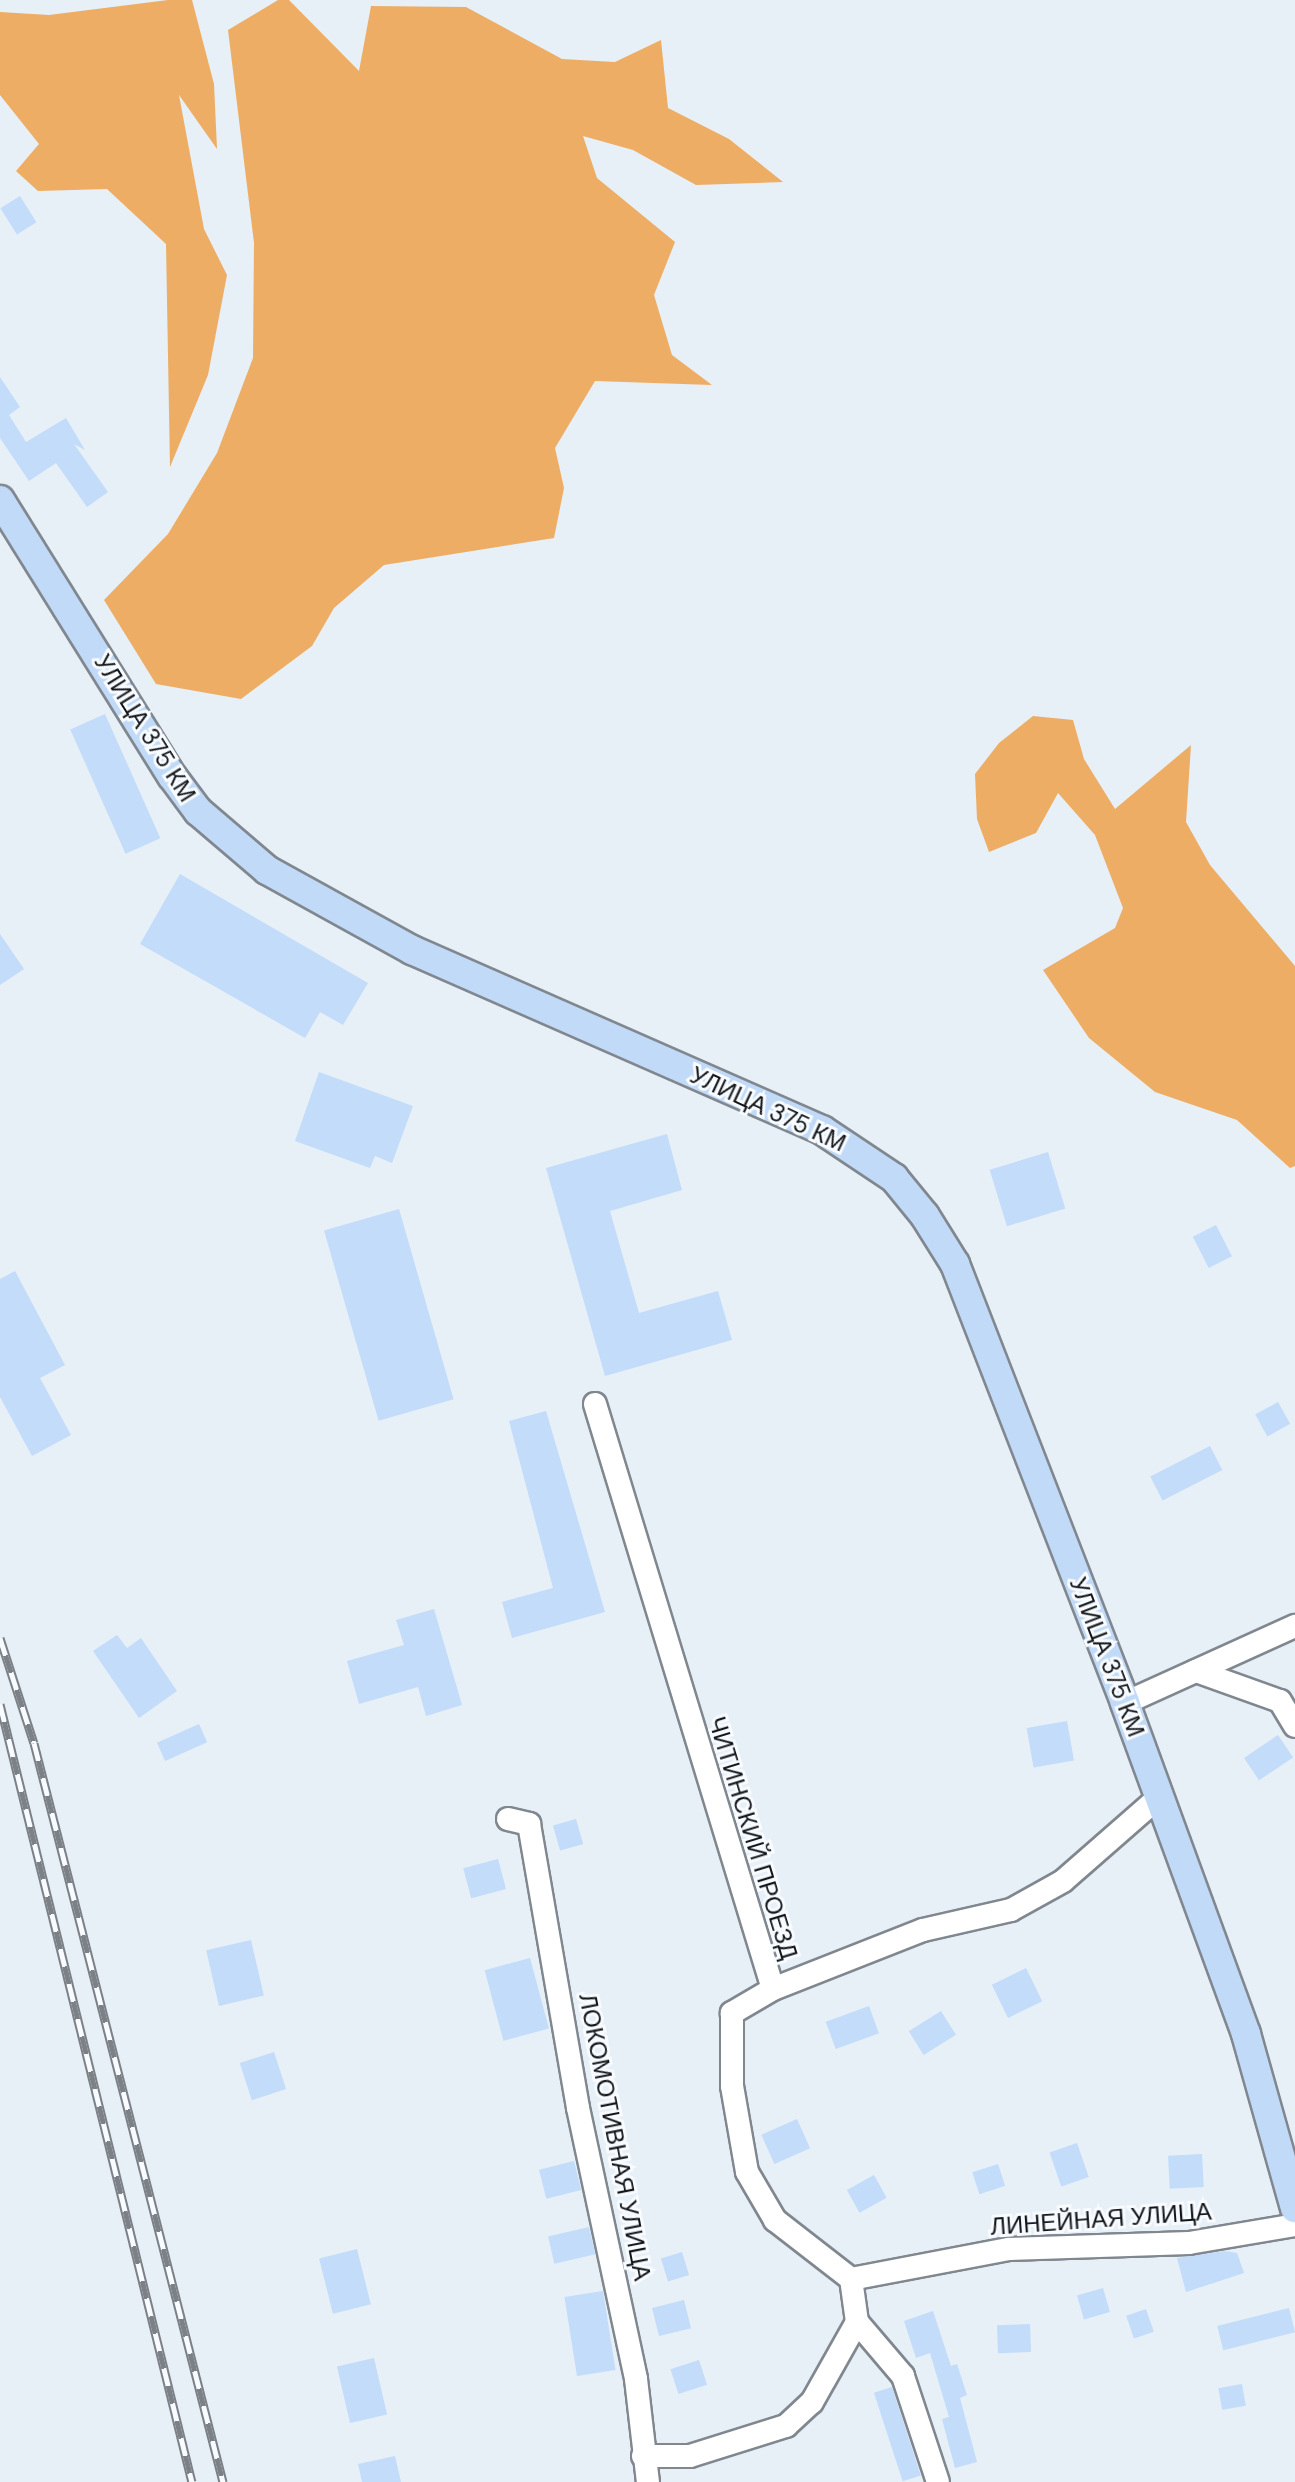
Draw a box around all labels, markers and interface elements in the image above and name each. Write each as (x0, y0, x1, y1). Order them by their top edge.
street label: УЛИЦА 375 КМ (88, 649, 202, 807)
street label: УЛИЦА 375 КМ (686, 1060, 850, 1158)
street label: УЛИЦА 375 КМ (1063, 1573, 1151, 1741)
street label: ЧИТИНСКИЙ ПРОЕЗД (702, 1713, 804, 1963)
street label: ЛОКОМОТИВНАЯ УЛИЦА (573, 1991, 657, 2283)
street label: ЛИНЕЙНАЯ УЛИЦА (989, 2197, 1213, 2241)

